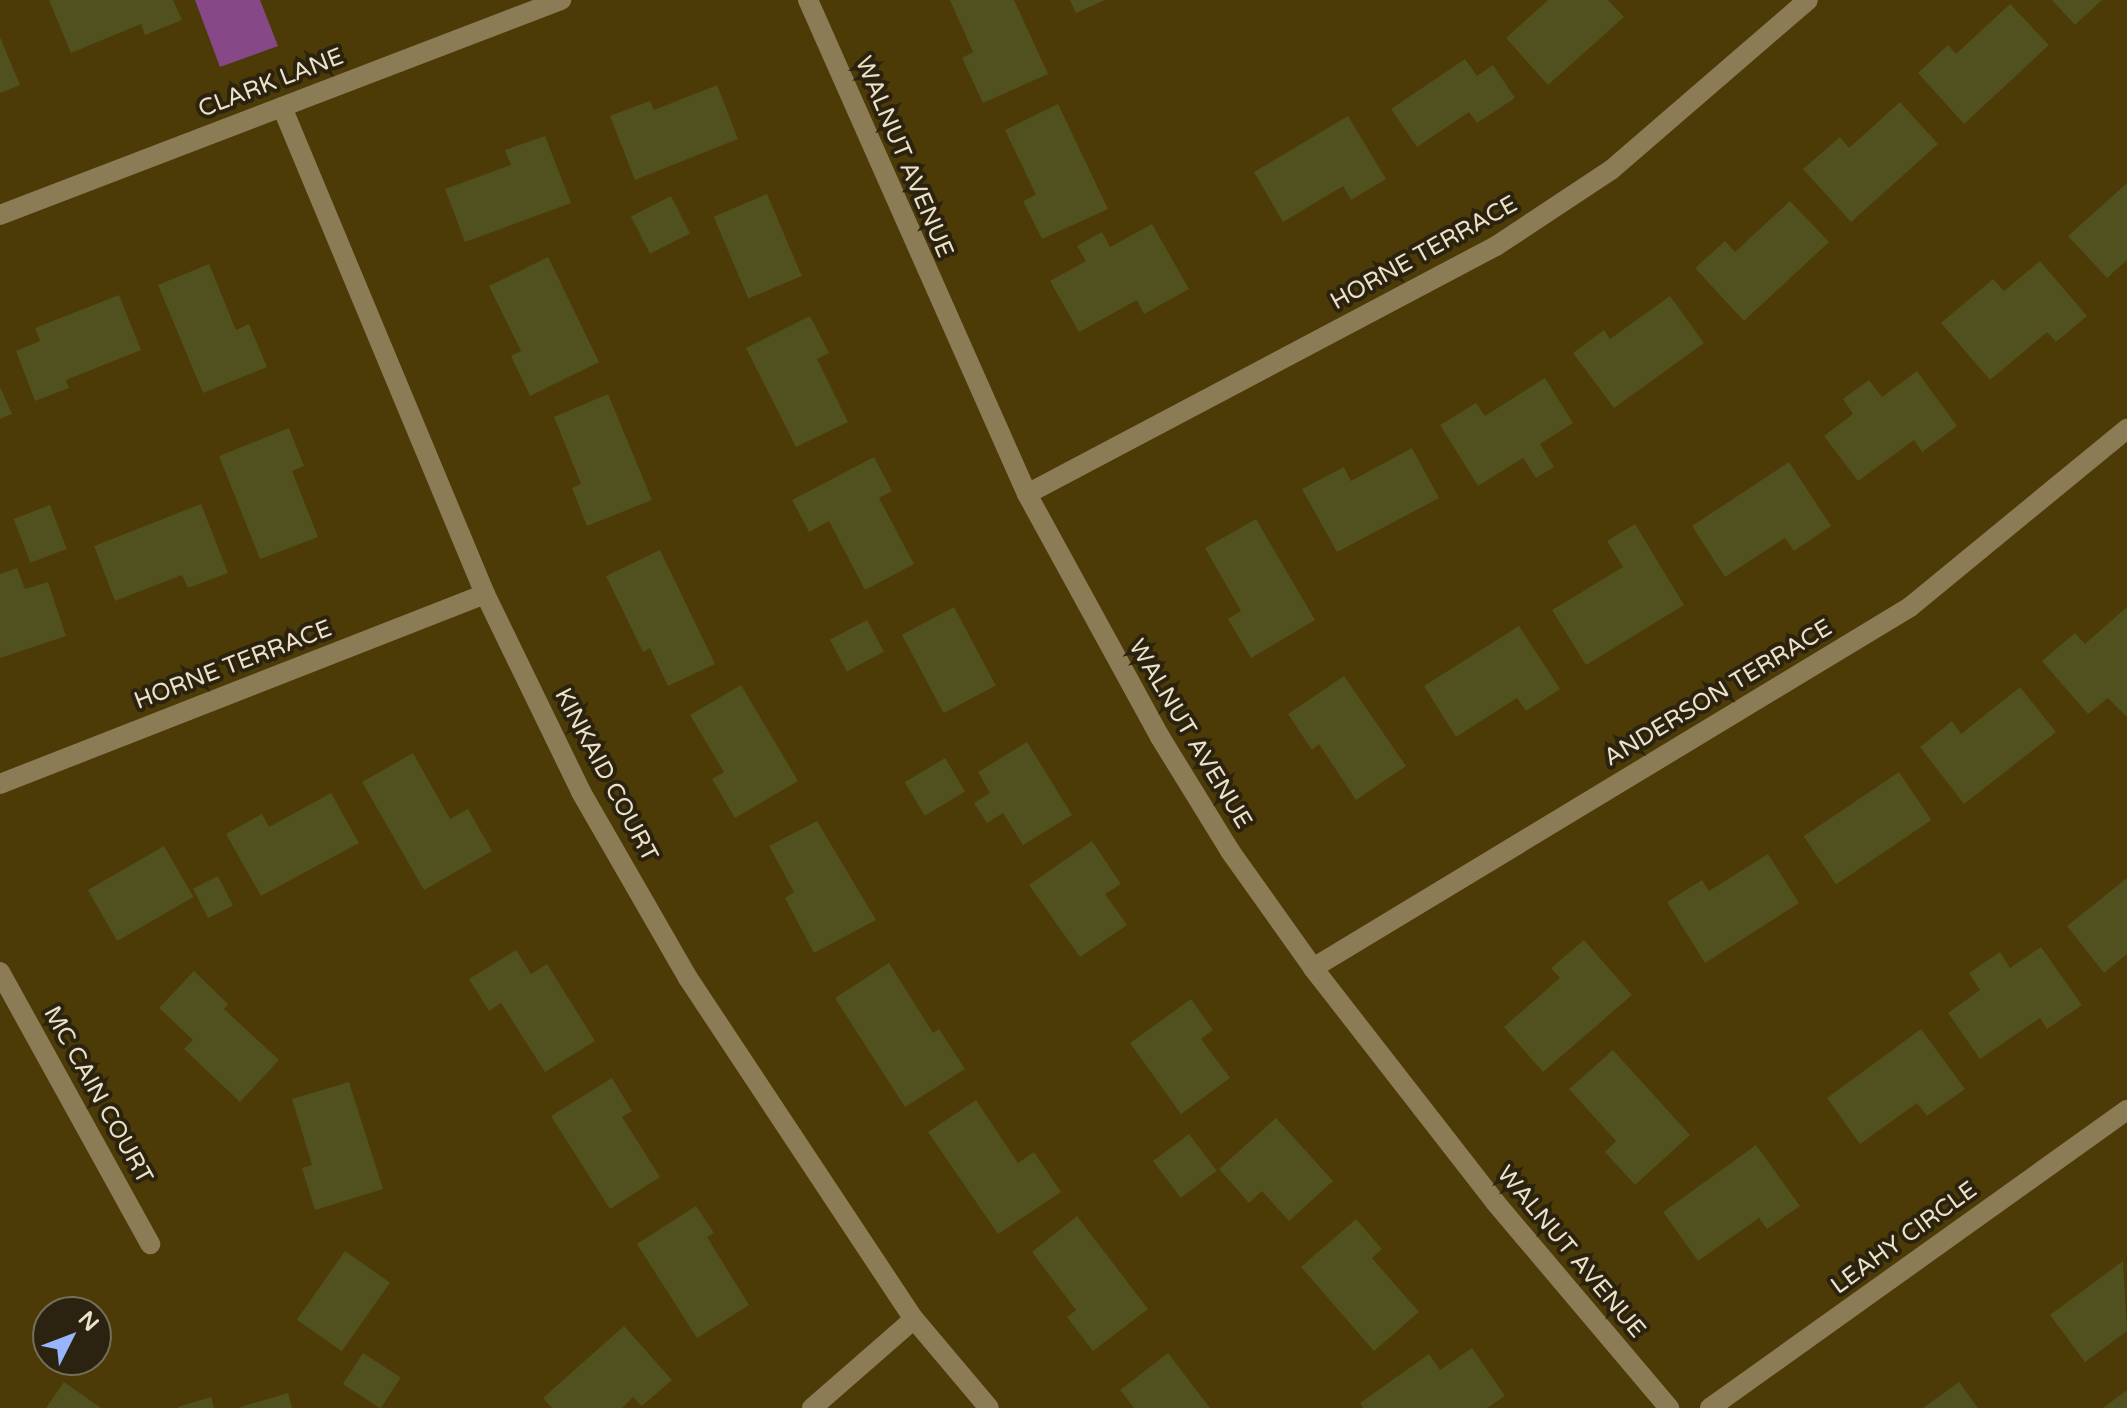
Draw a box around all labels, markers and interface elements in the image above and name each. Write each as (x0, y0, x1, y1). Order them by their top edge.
street label: CLARK LANE (194, 42, 348, 124)
street label: WALNUT AVENUE (849, 52, 959, 262)
street label: HORNE TERRACE (1326, 190, 1522, 316)
street label: ANDERSON TERRACE (1599, 613, 1837, 773)
street label: HORNE TERRACE (130, 614, 336, 716)
street label: WALNUT AVENUE (1122, 634, 1258, 834)
street label: KINKAID COURT (548, 683, 664, 867)
street label: MC CAIN COURT (37, 1001, 159, 1189)
street label: WALNUT AVENUE (1491, 1160, 1651, 1344)
street label: LEAHY CIRCLE (1825, 1175, 1983, 1301)
north arrow (32, 1296, 112, 1376)
text: N (73, 1306, 104, 1337)

